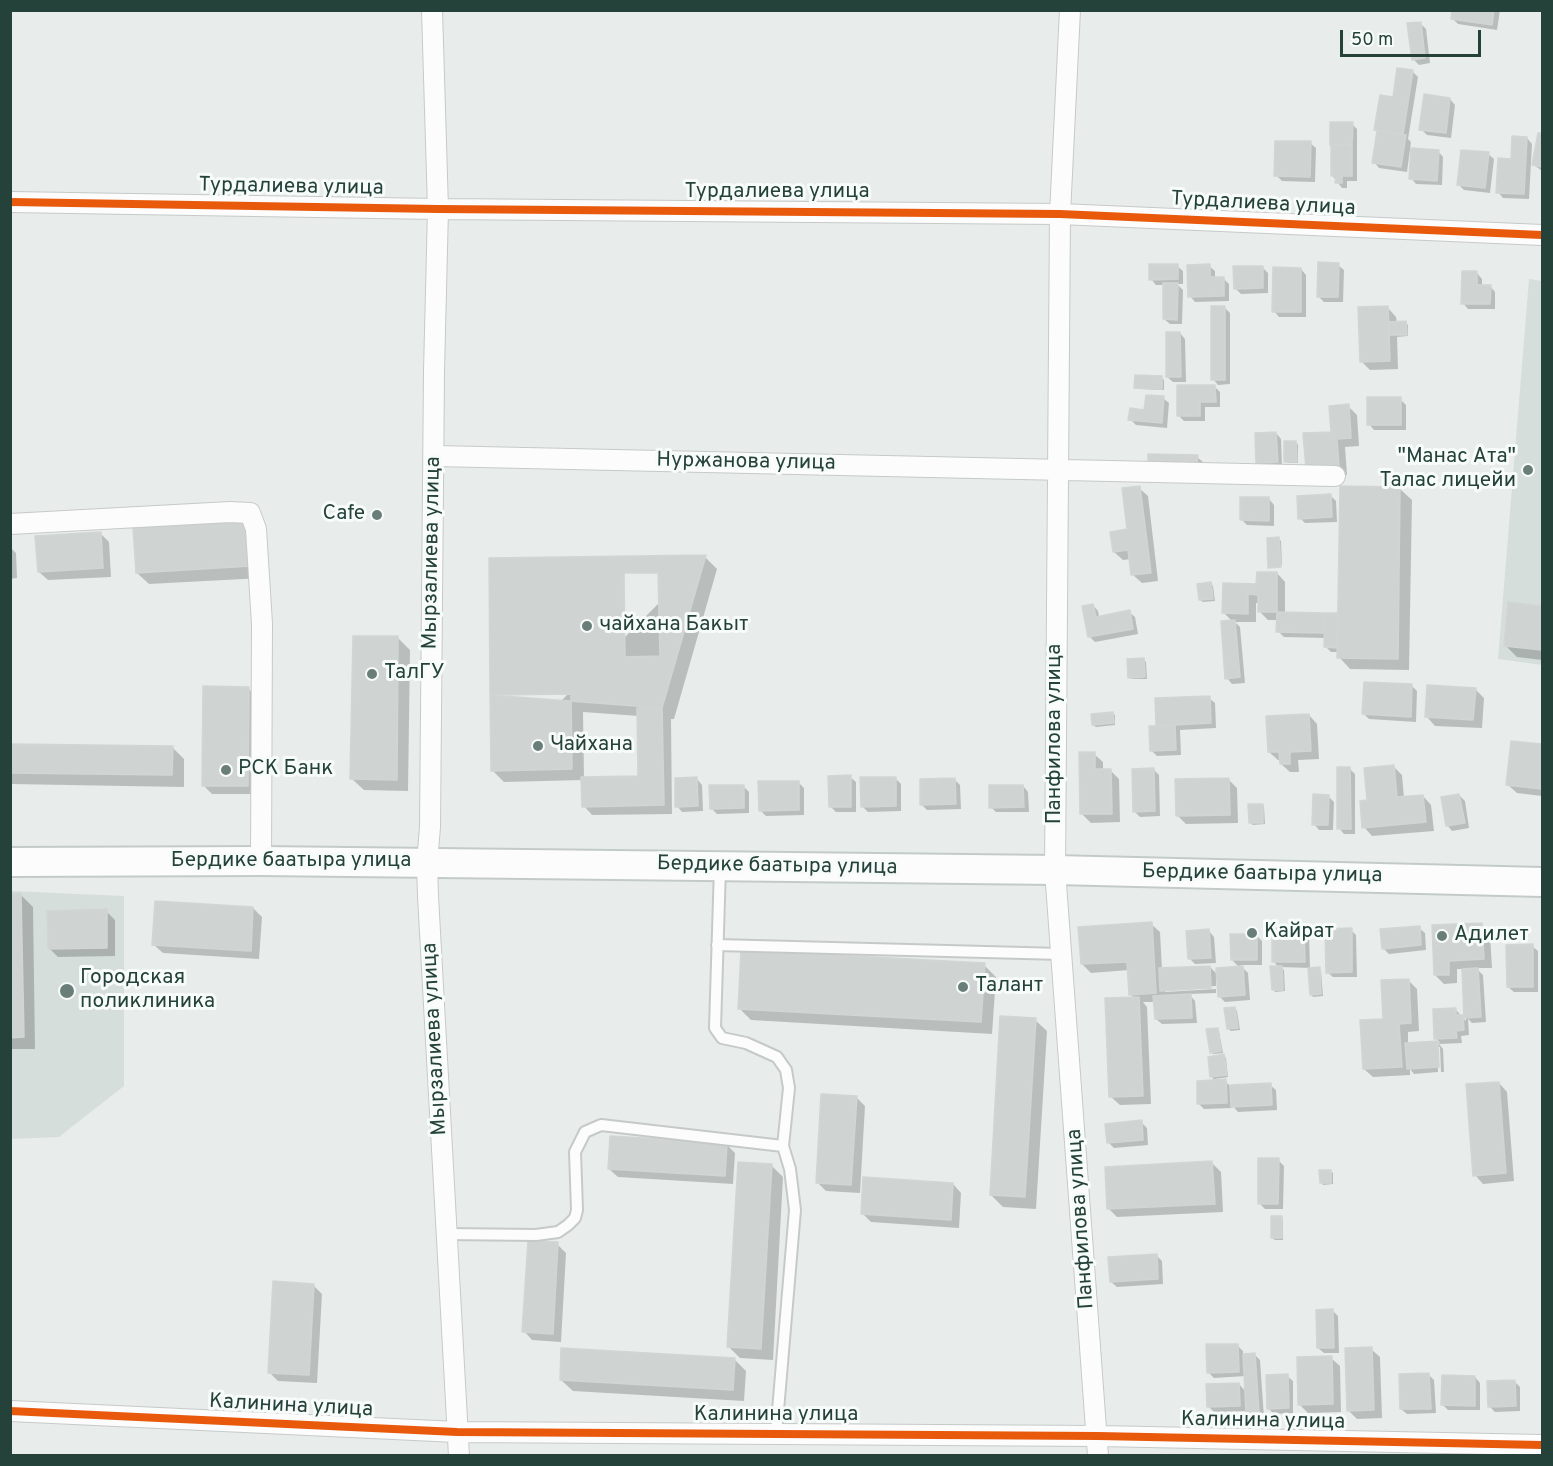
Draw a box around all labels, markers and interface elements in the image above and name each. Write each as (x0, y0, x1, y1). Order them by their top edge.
scale bar (1343, 18, 1484, 56)
text: 50 m (1351, 29, 1393, 52)
street label: Турдалиева улица (198, 174, 384, 202)
street label: Турдалиева улица (684, 180, 870, 206)
street label: Турдалиева улица (1170, 188, 1356, 222)
place label: "Манас Ата" Талас лицейи (1380, 445, 1516, 495)
street label: Нуржанова улица (656, 449, 836, 477)
street label: Мырзалиева улица (419, 456, 447, 650)
marker: "Манас Ата" Талас лицейи (1521, 463, 1535, 477)
place label: Cafe (323, 502, 365, 528)
marker: Cafe (370, 508, 384, 522)
place label: чайхана Бакыт (599, 613, 749, 639)
marker: чайхана Бакыт (580, 619, 594, 633)
street label: Панфилова улица (1043, 644, 1069, 824)
place label: ТалГУ (384, 661, 445, 687)
marker: ТалГУ (365, 667, 379, 681)
place label: Чайхана (550, 733, 633, 759)
marker: Чайхана (531, 739, 545, 753)
place label: РСК Банк (238, 757, 333, 783)
marker: РСК Банк (219, 763, 233, 777)
street label: Бердике баатыра улица (171, 849, 411, 875)
street label: Бердике баатыра улица (656, 852, 898, 882)
street label: Бердике баатыра улица (1141, 860, 1383, 890)
place label: Кайрат (1264, 920, 1334, 946)
place label: Адилет (1454, 923, 1529, 949)
marker: Кайрат (1245, 926, 1259, 940)
marker: Адилет (1435, 929, 1449, 943)
street label: Мырзалиева улица (418, 942, 454, 1136)
place label: Городская поликлиника (80, 966, 215, 1016)
place label: Талант (975, 974, 1043, 1000)
marker: Талант (956, 980, 970, 994)
marker: Городская поликлиника (58, 982, 76, 1000)
street label: Панфилова улица (1063, 1128, 1101, 1310)
street label: Калинина улица (208, 1390, 374, 1424)
street label: Калинина улица (694, 1403, 858, 1429)
street label: Калинина улица (1181, 1408, 1345, 1436)

